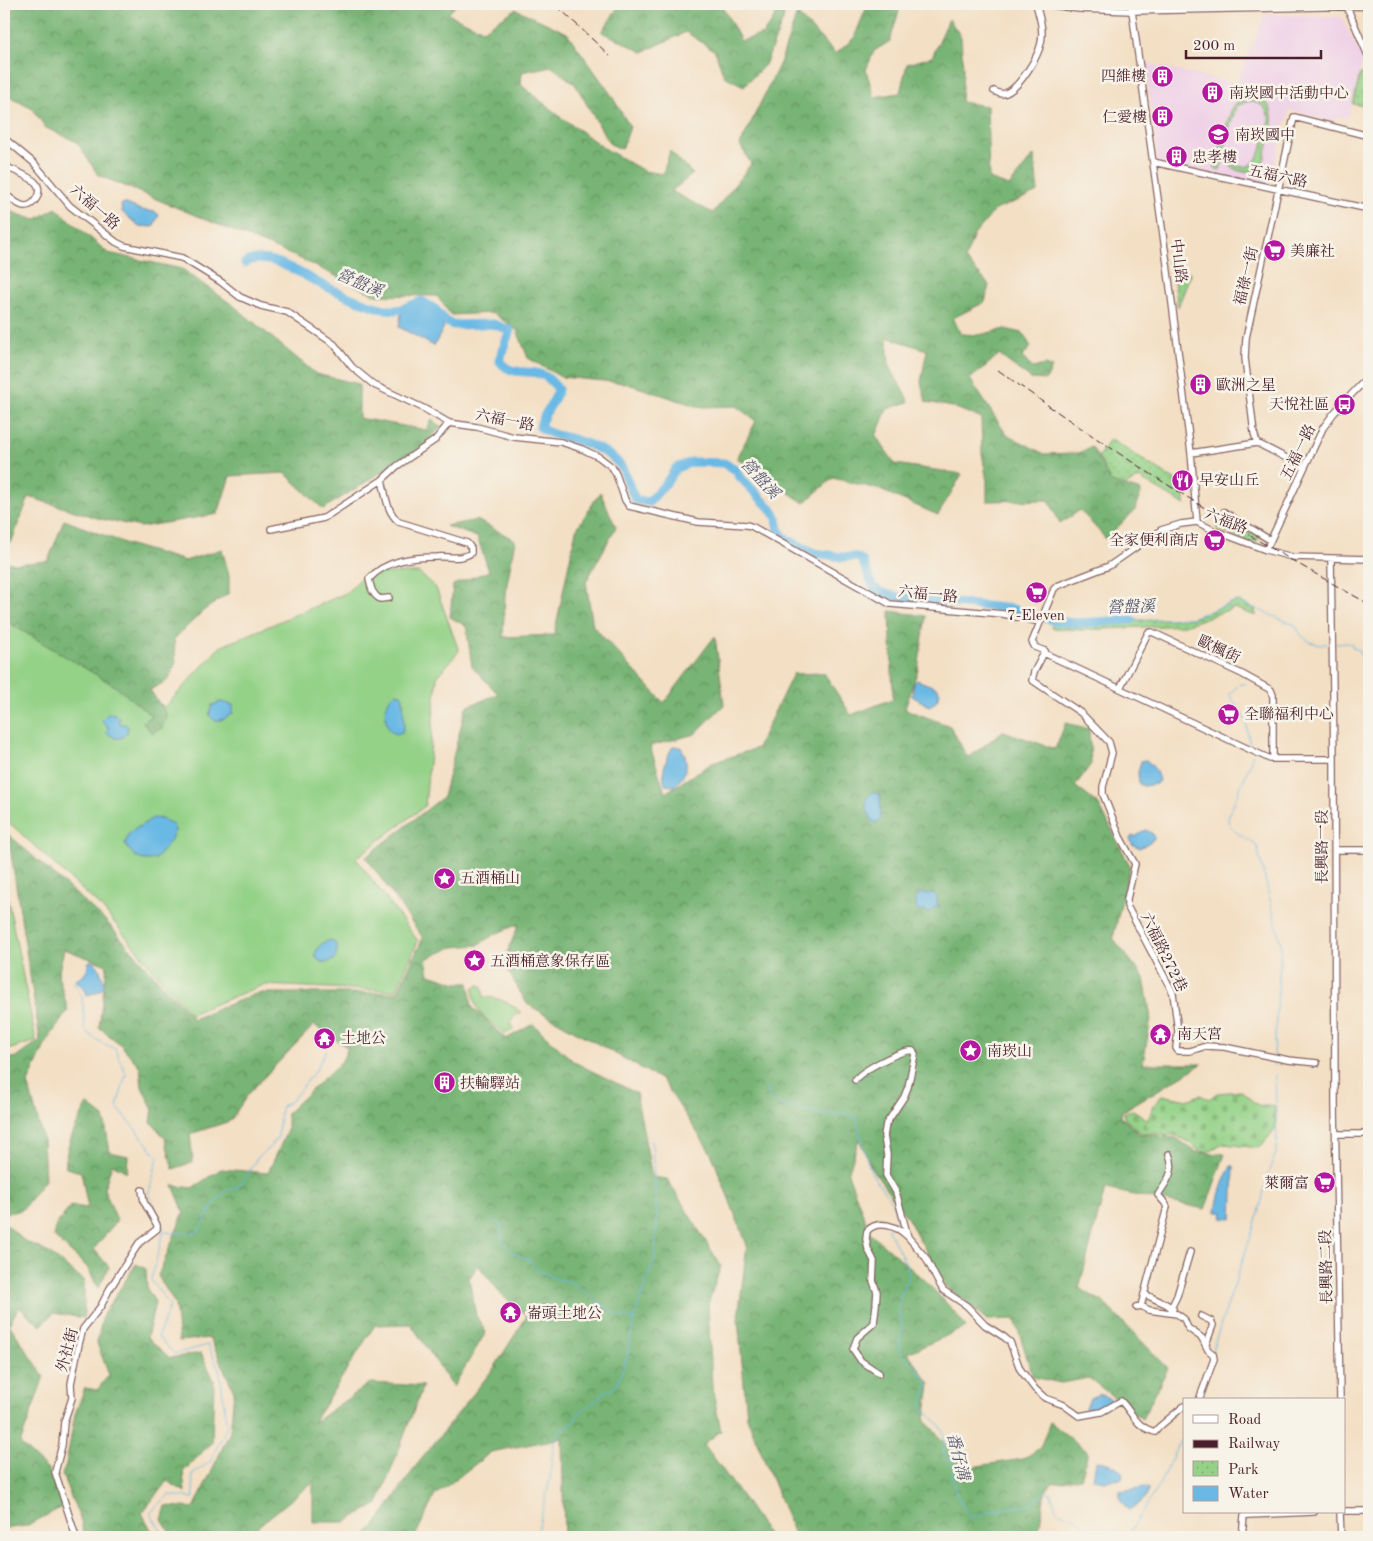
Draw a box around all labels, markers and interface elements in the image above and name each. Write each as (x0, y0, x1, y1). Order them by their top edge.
scale bar (1186, 28, 1320, 60)
text: 200 m (1193, 39, 1235, 54)
building icon: 四維樓 (1150, 64, 1174, 88)
place label: 四維樓 (1101, 68, 1146, 85)
building icon: 南崁國中活動中心 (1201, 81, 1225, 105)
place label: 南崁國中活動中心 (1229, 85, 1349, 102)
building icon: 仁愛樓 (1151, 105, 1175, 129)
place label: 仁愛樓 (1102, 109, 1147, 126)
school or university icon: 南崁國中 (1207, 123, 1231, 147)
place label: 南崁國中 (1235, 127, 1295, 144)
building icon: 忠孝樓 (1164, 145, 1188, 169)
place label: 忠孝樓 (1192, 149, 1237, 166)
street label: 五福六路 (1247, 162, 1309, 191)
street label: 六福一路 (66, 181, 123, 233)
street label: 中山路 (1167, 238, 1190, 284)
supermarket icon: 美廉社 (1262, 239, 1286, 263)
place label: 美廉社 (1290, 243, 1335, 260)
street label: 福祿一街 (1231, 245, 1262, 307)
water label: 營盤溪 (334, 265, 387, 301)
building icon: 歐洲之星 (1188, 373, 1212, 397)
place label: 歐洲之星 (1216, 377, 1276, 394)
bus stop icon: 天悅社區 (1333, 392, 1357, 416)
place label: 天悅社區 (1269, 396, 1329, 413)
street label: 六福一路 (474, 406, 536, 435)
street label: 五福一路 (1278, 422, 1319, 483)
water label: 營盤溪 (737, 455, 785, 504)
restaurant icon: 早安山丘 (1171, 468, 1195, 492)
place label: 早安山丘 (1199, 472, 1259, 489)
street label: 六福路 (1202, 505, 1250, 537)
supermarket icon: 全家便利商店 (1203, 528, 1227, 552)
place label: 全家便利商店 (1109, 532, 1199, 549)
supermarket icon: 7-Eleven (1024, 580, 1048, 604)
street label: 六福一路 (897, 583, 959, 606)
water label: 營盤溪 (1107, 597, 1157, 617)
place label: 7-Eleven (1007, 609, 1065, 624)
street label: 歐楓街 (1195, 632, 1243, 667)
supermarket icon: 全聯福利中心 (1216, 702, 1240, 726)
place label: 全聯福利中心 (1244, 706, 1334, 723)
street label: 長興路一段 (1314, 809, 1331, 885)
place icon: 五酒桶山 (432, 866, 456, 890)
place label: 五酒桶山 (460, 870, 520, 887)
street label: 六福路272巷 (1137, 910, 1190, 995)
place icon: 五酒桶意象保存區 (462, 949, 486, 973)
place label: 五酒桶意象保存區 (490, 952, 610, 970)
temple icon: 南天宮 (1149, 1022, 1173, 1046)
temple icon: 土地公 (313, 1026, 337, 1050)
place label: 南天宮 (1177, 1026, 1222, 1043)
place label: 土地公 (341, 1030, 386, 1047)
place icon: 南崁山 (959, 1039, 983, 1063)
place label: 南崁山 (987, 1043, 1032, 1060)
building icon: 扶輪驛站 (432, 1071, 456, 1095)
place label: 扶輪驛站 (460, 1075, 520, 1092)
supermarket icon: 萊爾富 (1313, 1171, 1337, 1195)
place label: 萊爾富 (1264, 1175, 1309, 1192)
street label: 長興路二段 (1317, 1229, 1336, 1305)
temple icon: 崙頭土地公 (499, 1301, 523, 1325)
place label: 崙頭土地公 (527, 1305, 602, 1322)
street label: 外社街 (53, 1326, 82, 1374)
legend (1183, 1398, 1346, 1514)
text: Road (1228, 1413, 1262, 1428)
water label: 番仔溝 (943, 1431, 973, 1485)
text: Railway (1228, 1437, 1281, 1452)
text: Park (1228, 1463, 1259, 1478)
text: Water (1228, 1487, 1269, 1502)

